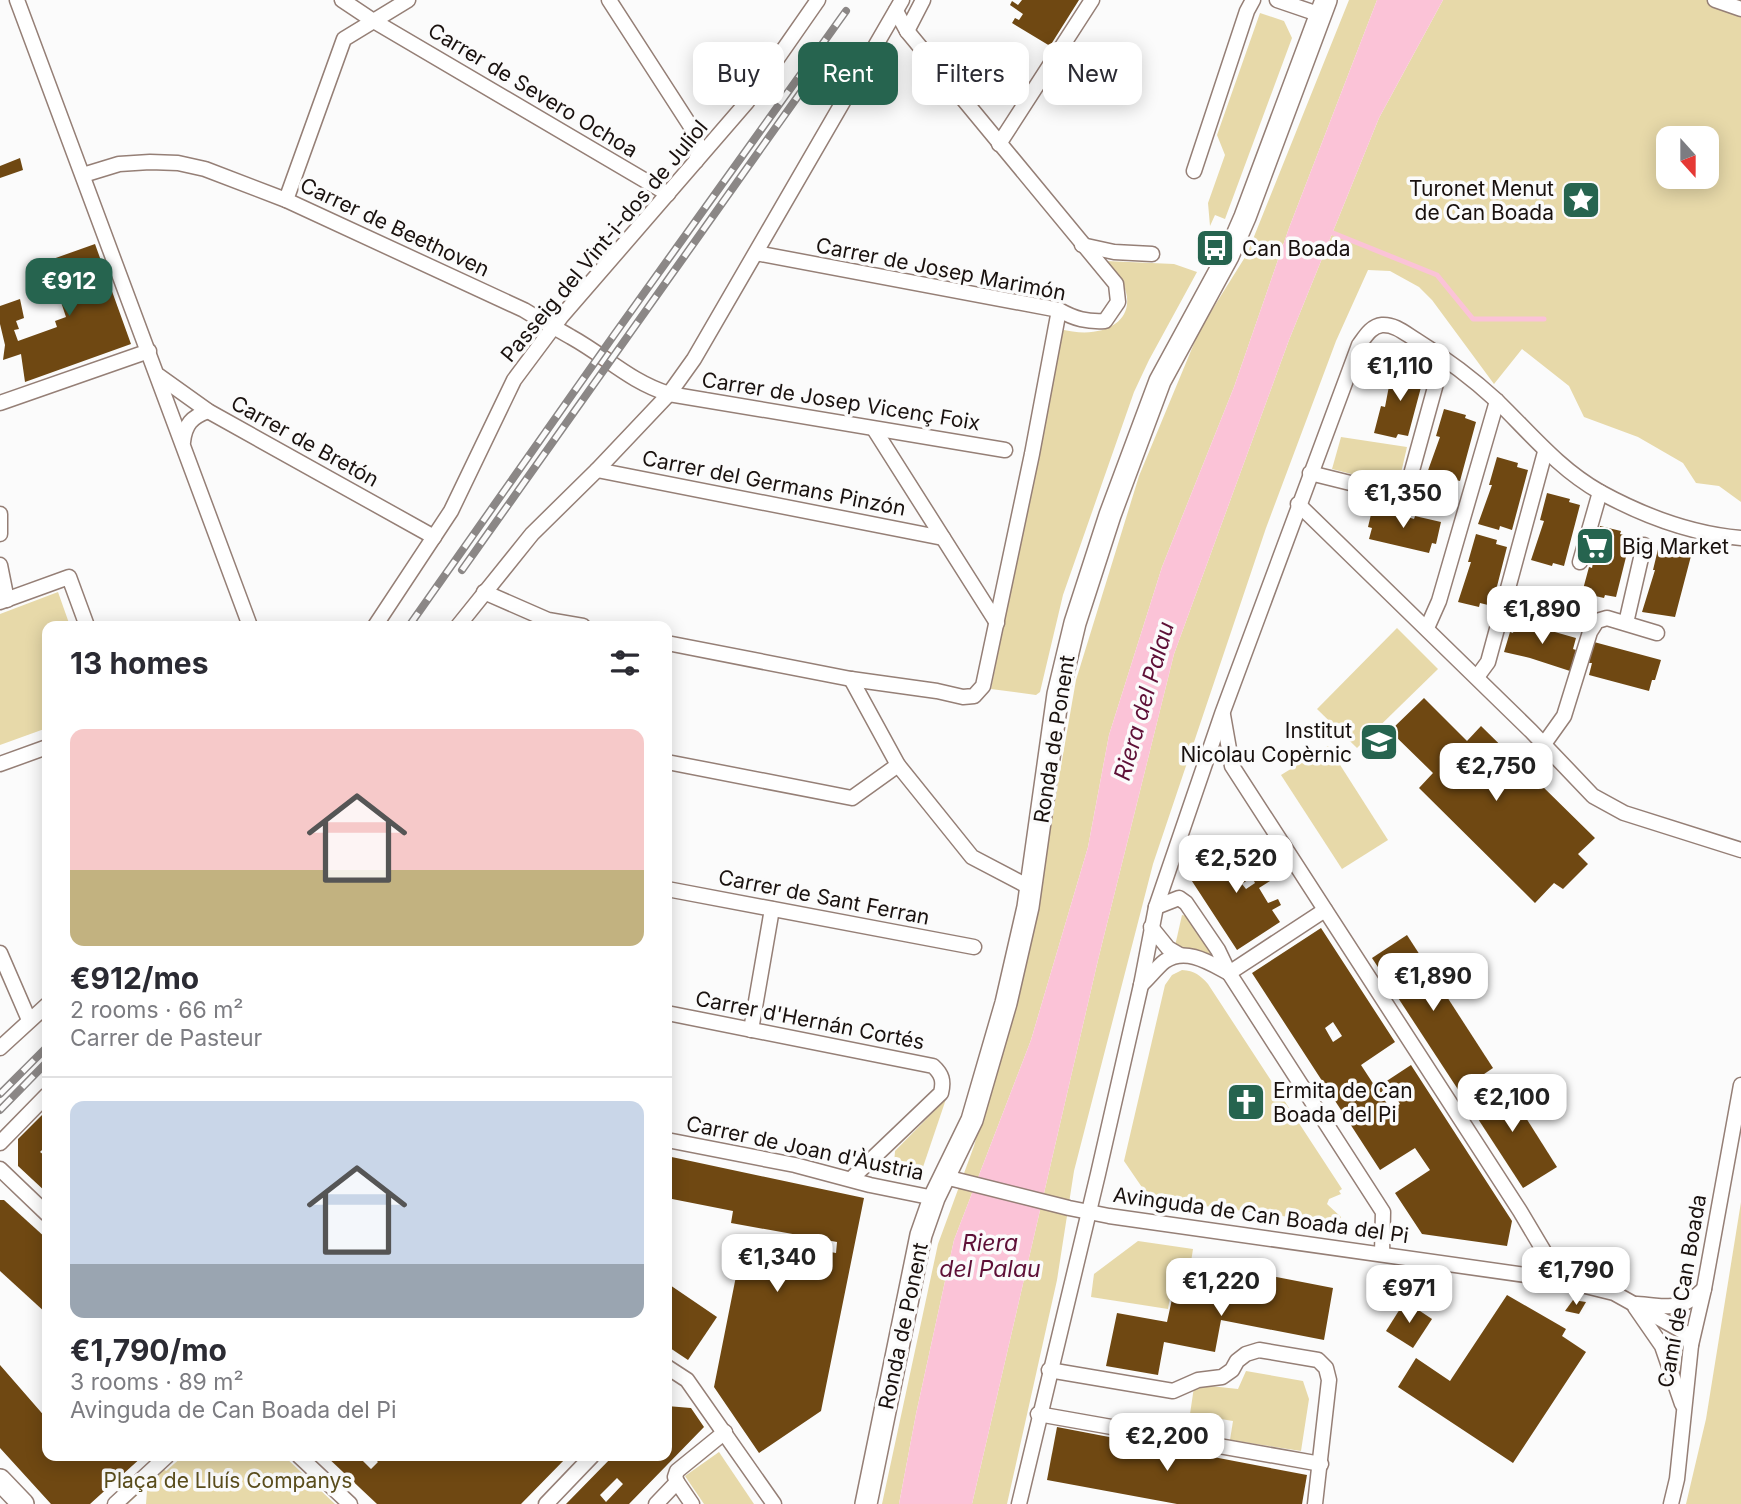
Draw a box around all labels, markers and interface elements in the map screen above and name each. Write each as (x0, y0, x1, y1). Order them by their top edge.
street label: Carrer de Severo Ochoa (424, 17, 642, 163)
chip: Buy (693, 42, 784, 105)
chip: Rent (798, 42, 898, 105)
chip: Filters (912, 42, 1029, 105)
chip: New (1043, 42, 1142, 105)
street label: Passeig del Vint-i-dos de Juliol (495, 115, 713, 367)
north arrow (1656, 126, 1718, 189)
map controls (1656, 126, 1719, 189)
street label: Carrer de Beethoven (296, 172, 494, 282)
place label: Turonet Menut de Can Boada (1409, 176, 1554, 225)
place icon: Turonet Menut de Can Boada (1560, 179, 1602, 221)
bus stop icon: Can Boada (1194, 227, 1236, 269)
street label: Carrer de Josep Marimón (814, 232, 1068, 306)
place label: Can Boada (1242, 236, 1350, 261)
pin: €912 (28, 258, 110, 318)
text: €912 (41, 267, 97, 295)
pin: €1,110 (1343, 344, 1457, 403)
text: €1,110 (1367, 352, 1433, 380)
street label: Carrer de Josep Vicenç Foix (700, 367, 982, 435)
street label: Carrer de Bretón (227, 390, 383, 492)
street label: Carrer del Germans Pinzón (640, 445, 908, 521)
pin: €1,350 (1346, 470, 1460, 530)
text: €1,350 (1364, 479, 1442, 507)
supermarket icon: Big Market (1574, 525, 1616, 567)
place label: Big Market (1622, 534, 1729, 559)
pin: €1,890 (1485, 586, 1599, 646)
text: €1,890 (1503, 595, 1581, 623)
water label: Riera del Palau (1108, 618, 1180, 784)
icon: filters (606, 644, 644, 682)
text: 13 homes (70, 645, 209, 681)
street label: Ronda de Ponent (1028, 653, 1080, 825)
place label: Institut Nicolau Copèrnic (1181, 718, 1352, 767)
school or university icon: Institut Nicolau Copèrnic (1358, 721, 1400, 763)
pin: €2,750 (1439, 744, 1553, 803)
text: €2,750 (1456, 752, 1536, 780)
icon: home (294, 775, 420, 901)
pin: €2,520 (1179, 836, 1293, 895)
text: €2,520 (1195, 844, 1277, 872)
street label: Carrer de Sant Ferran (716, 864, 932, 930)
pin: €1,890 (1376, 954, 1490, 1013)
text: €912/mo (70, 960, 199, 996)
text: €1,890 (1394, 962, 1472, 990)
street label: Carrer d'Hernán Cortés (693, 986, 927, 1054)
text: 2 rooms · 66 m² (70, 996, 244, 1024)
text: Carrer de Pasteur (70, 1024, 262, 1052)
pin: €2,100 (1455, 1074, 1569, 1134)
place label: Ermita de Can Boada del Pi (1273, 1078, 1413, 1127)
church icon: Ermita de Can Boada del Pi (1225, 1081, 1267, 1123)
text: €2,100 (1474, 1083, 1550, 1111)
street label: Carrer de Joan d'Àustria (684, 1110, 926, 1185)
icon: home (294, 1147, 420, 1273)
street label: Avinguda de Can Boada del Pi (1112, 1182, 1410, 1248)
street label: Camí de Can Boada (1653, 1192, 1711, 1390)
water label: Riera del Palau (939, 1229, 1041, 1283)
pin: €1,340 (720, 1234, 834, 1294)
street label: Ronda de Ponent (873, 1240, 933, 1412)
text: €1,340 (738, 1243, 816, 1271)
pin: €1,790 (1519, 1248, 1633, 1307)
text: €1,790 (1538, 1256, 1614, 1284)
pin: €1,220 (1164, 1258, 1278, 1318)
pin: €971 (1368, 1266, 1450, 1325)
text: €1,220 (1182, 1267, 1260, 1295)
text: €971 (1382, 1274, 1436, 1302)
text: €1,790/mo (70, 1332, 227, 1368)
text: 3 rooms · 89 m² (70, 1368, 244, 1396)
text: Avinguda de Can Boada del Pi (70, 1396, 397, 1424)
pin: €2,200 (1110, 1414, 1224, 1473)
text: €2,200 (1125, 1422, 1209, 1450)
park label: Plaça de Lluís Companys (104, 1468, 352, 1493)

